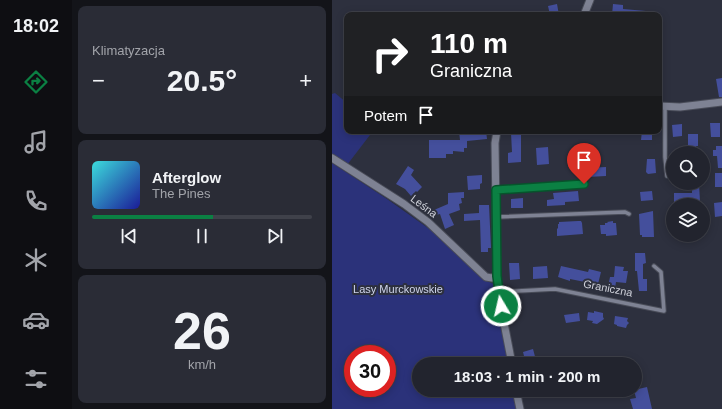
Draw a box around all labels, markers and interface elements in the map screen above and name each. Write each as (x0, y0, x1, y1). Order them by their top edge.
text: 18:02 (13, 16, 59, 36)
icon: right (364, 28, 416, 80)
text: 110 m (430, 28, 508, 59)
text: Klimatyzacja (92, 43, 165, 58)
text: Graniczna (430, 61, 512, 81)
text: 20.5° (167, 64, 237, 97)
icon: directions (22, 68, 50, 96)
text: − (92, 68, 105, 93)
text: + (299, 68, 312, 93)
icon: arrive (415, 104, 437, 126)
text: Potem (364, 107, 407, 124)
icon: music (22, 128, 50, 156)
pin (567, 143, 601, 184)
map controls (666, 146, 710, 242)
button: search (666, 146, 710, 190)
icon: arrive (573, 149, 595, 171)
text: Afterglow (152, 169, 221, 186)
text: The Pines (152, 186, 211, 201)
icon: phone (22, 187, 50, 215)
street label: Leśna (408, 192, 440, 220)
button: layers (666, 198, 710, 242)
icon: previous (118, 225, 140, 247)
icon: pause (191, 225, 213, 247)
icon: next (264, 225, 286, 247)
icon: climate (22, 246, 50, 274)
street label: Graniczna (582, 277, 635, 299)
park label: Lasy Murckowskie (353, 283, 443, 295)
position arrow (480, 285, 522, 327)
text: 26 (173, 302, 231, 360)
icon: car (22, 306, 50, 334)
speed limit sign: 30 (344, 345, 396, 397)
text: km/h (188, 357, 216, 372)
icon: filters (22, 365, 50, 393)
text: 18:03 · 1 min · 200 m (454, 368, 600, 385)

